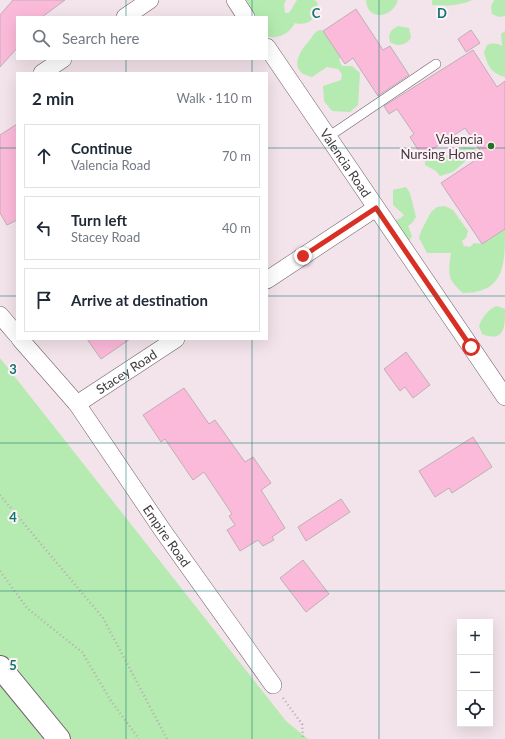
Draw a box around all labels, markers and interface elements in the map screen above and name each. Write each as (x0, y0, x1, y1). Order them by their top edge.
text: C (312, 5, 321, 21)
text: D (437, 5, 447, 21)
search box (16, 16, 268, 60)
icon: search (30, 27, 52, 49)
text: Search here (62, 29, 139, 47)
text: 2 min (32, 88, 74, 109)
text: Walk · 110 m (176, 90, 252, 106)
street label: Valencia Road (317, 125, 375, 200)
place label: Valencia Nursing Home (401, 131, 483, 162)
text: Continue (71, 139, 132, 157)
marker: Valencia Nursing Home (486, 141, 496, 151)
icon: ahead (33, 145, 55, 167)
text: 70 m (222, 148, 251, 164)
text: Valencia Road (71, 157, 150, 173)
text: Turn left (71, 211, 127, 229)
icon: left (33, 217, 55, 239)
text: 40 m (222, 220, 251, 236)
text: Stacey Road (71, 229, 140, 245)
route end (294, 247, 312, 265)
icon: arrive (33, 289, 55, 311)
text: Arrive at destination (71, 291, 208, 309)
route start (462, 338, 480, 356)
street label: Stacey Road (93, 346, 160, 397)
text: 3 (9, 361, 17, 377)
street label: Empire Road (140, 502, 194, 570)
text: 4 (9, 509, 17, 525)
map controls (457, 619, 493, 727)
button: + (457, 619, 493, 655)
button: − (457, 655, 493, 691)
text: 5 (9, 657, 17, 673)
button: locate (457, 691, 493, 727)

